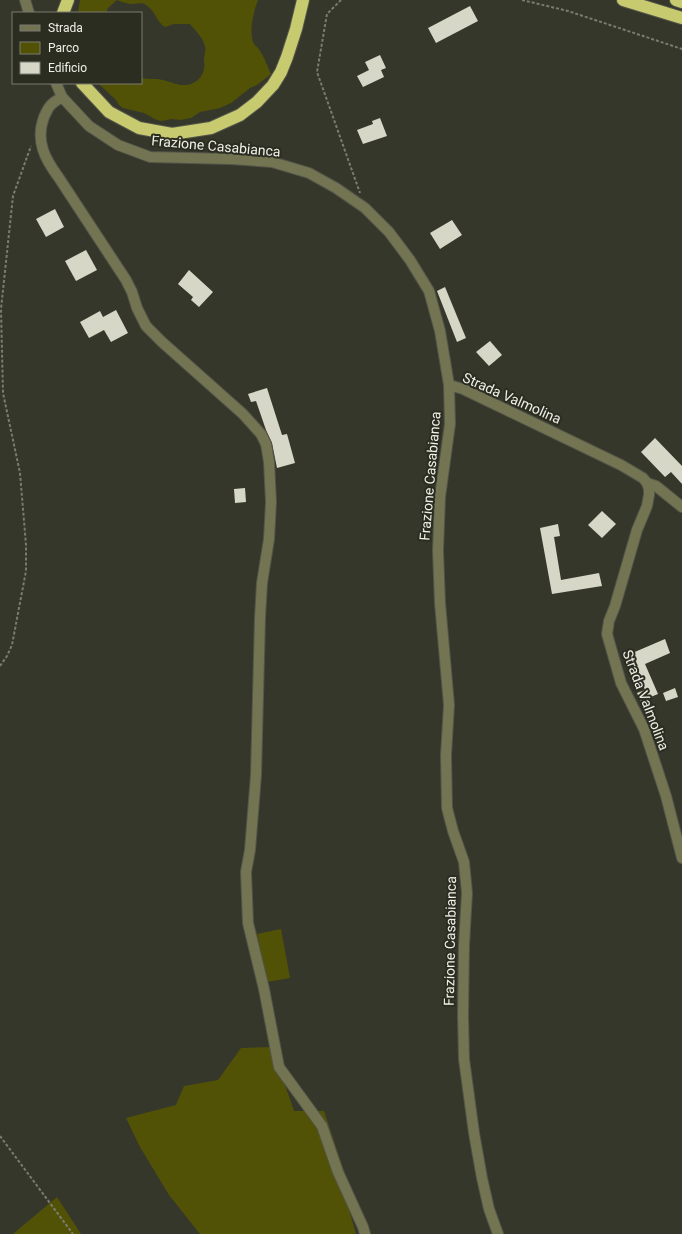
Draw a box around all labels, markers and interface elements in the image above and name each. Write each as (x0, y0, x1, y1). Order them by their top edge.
legend (12, 12, 142, 84)
text: Strada (48, 21, 83, 35)
text: Parco (48, 41, 79, 55)
text: Edificio (48, 61, 87, 75)
street label: Frazione Casabianca (151, 132, 281, 160)
street label: Strada Valmolina (460, 369, 564, 427)
street label: Frazione Casabianca (416, 411, 444, 541)
street label: Strada Valmolina (620, 648, 672, 752)
street label: Frazione Casabianca (441, 876, 459, 1006)

